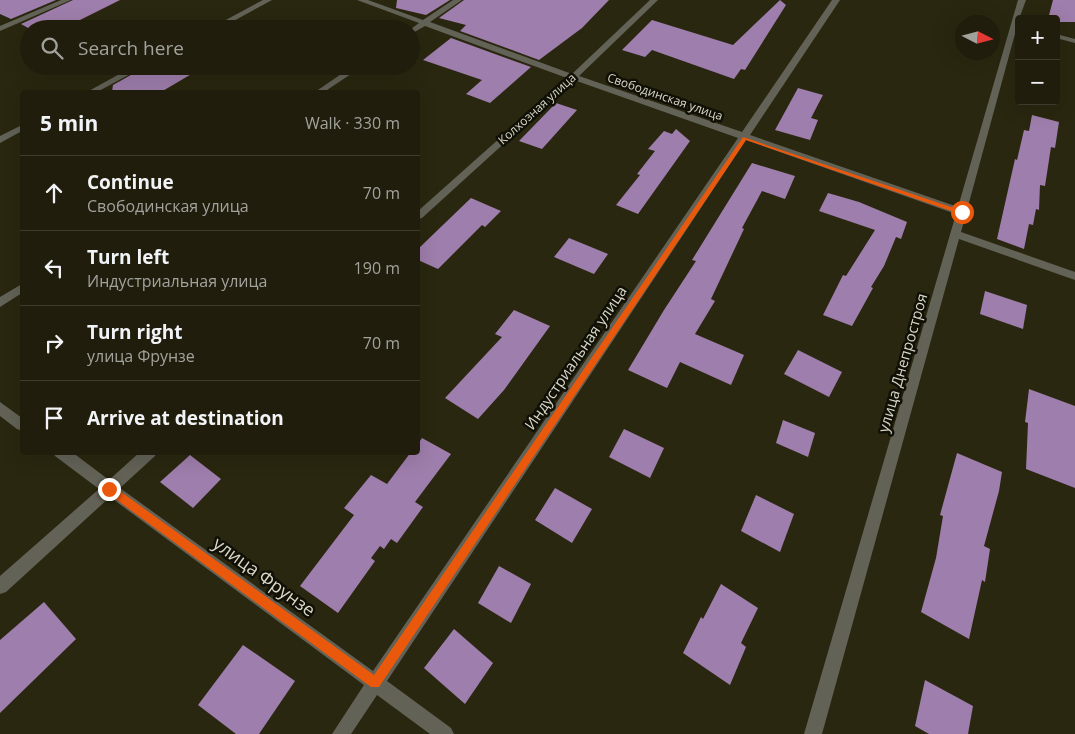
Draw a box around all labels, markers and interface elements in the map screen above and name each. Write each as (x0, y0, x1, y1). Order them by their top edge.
north arrow (955, 15, 1000, 60)
map controls (1015, 15, 1060, 105)
button: + (1015, 15, 1060, 60)
search box (20, 20, 420, 75)
icon: search (38, 34, 66, 62)
text: Search here (78, 35, 184, 61)
button: − (1015, 60, 1060, 105)
street label: Колхозная улица (494, 69, 579, 148)
street label: Свободинская улица (605, 69, 725, 124)
text: 5 min (40, 109, 98, 137)
text: Walk · 330 m (305, 112, 400, 134)
text: Continue (87, 169, 174, 195)
icon: ahead (40, 179, 68, 207)
text: 70 m (363, 182, 400, 204)
text: Свободинская улица (87, 195, 249, 217)
route start (951, 201, 974, 224)
text: Turn left (87, 244, 169, 270)
icon: left (40, 254, 68, 282)
text: 190 m (354, 257, 400, 279)
text: Индустриальная улица (87, 270, 267, 292)
street label: Индустриальная улица (520, 282, 631, 433)
street label: улица Днепростроя (873, 291, 931, 435)
text: Turn right (87, 319, 182, 345)
icon: right (40, 329, 68, 357)
text: 70 m (363, 332, 400, 354)
text: улица Фрунзе (87, 345, 195, 367)
icon: arrive (40, 404, 68, 432)
text: Arrive at destination (87, 405, 284, 431)
route end (98, 478, 121, 501)
street label: улица Фрунзе (208, 531, 321, 622)

